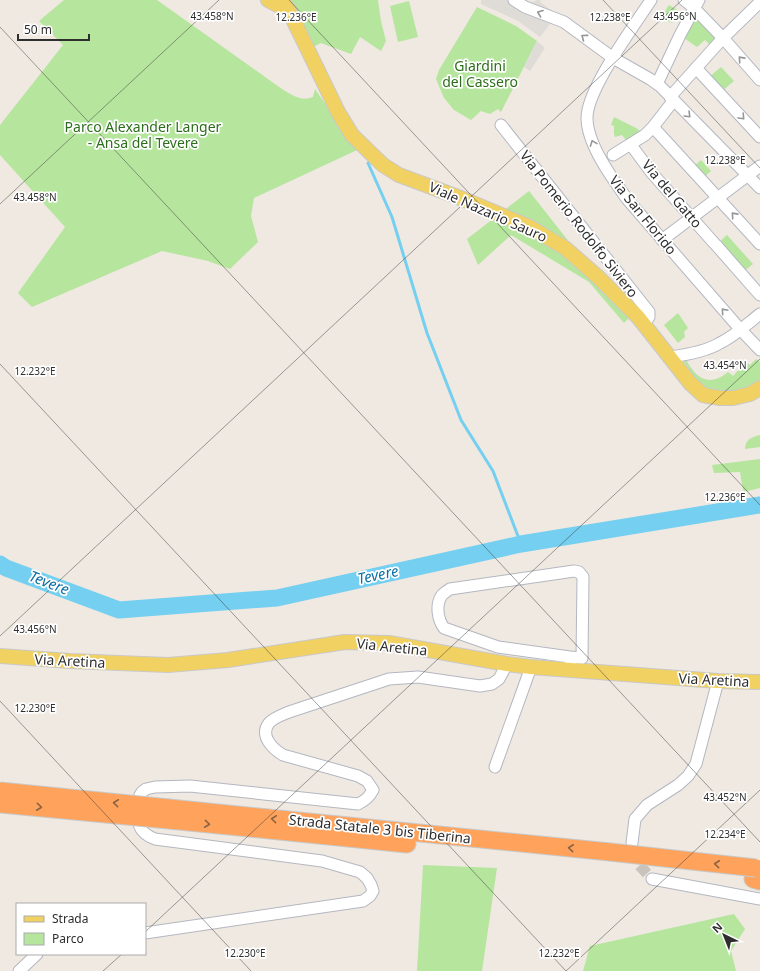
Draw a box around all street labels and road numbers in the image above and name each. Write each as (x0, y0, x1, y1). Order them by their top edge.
street label: Via Pomerio Rodolfo Siviero (516, 146, 643, 301)
street label: Via del Gatto (638, 155, 707, 232)
street label: Via San Florido (605, 171, 681, 258)
street label: Viale Nazario Sauro (426, 177, 550, 246)
street label: Via Aretina (356, 633, 428, 660)
street label: Via Aretina (34, 649, 106, 672)
street label: Via Aretina (678, 668, 750, 691)
street label: Strada Statale 3 bis Tiberina (288, 809, 472, 848)

